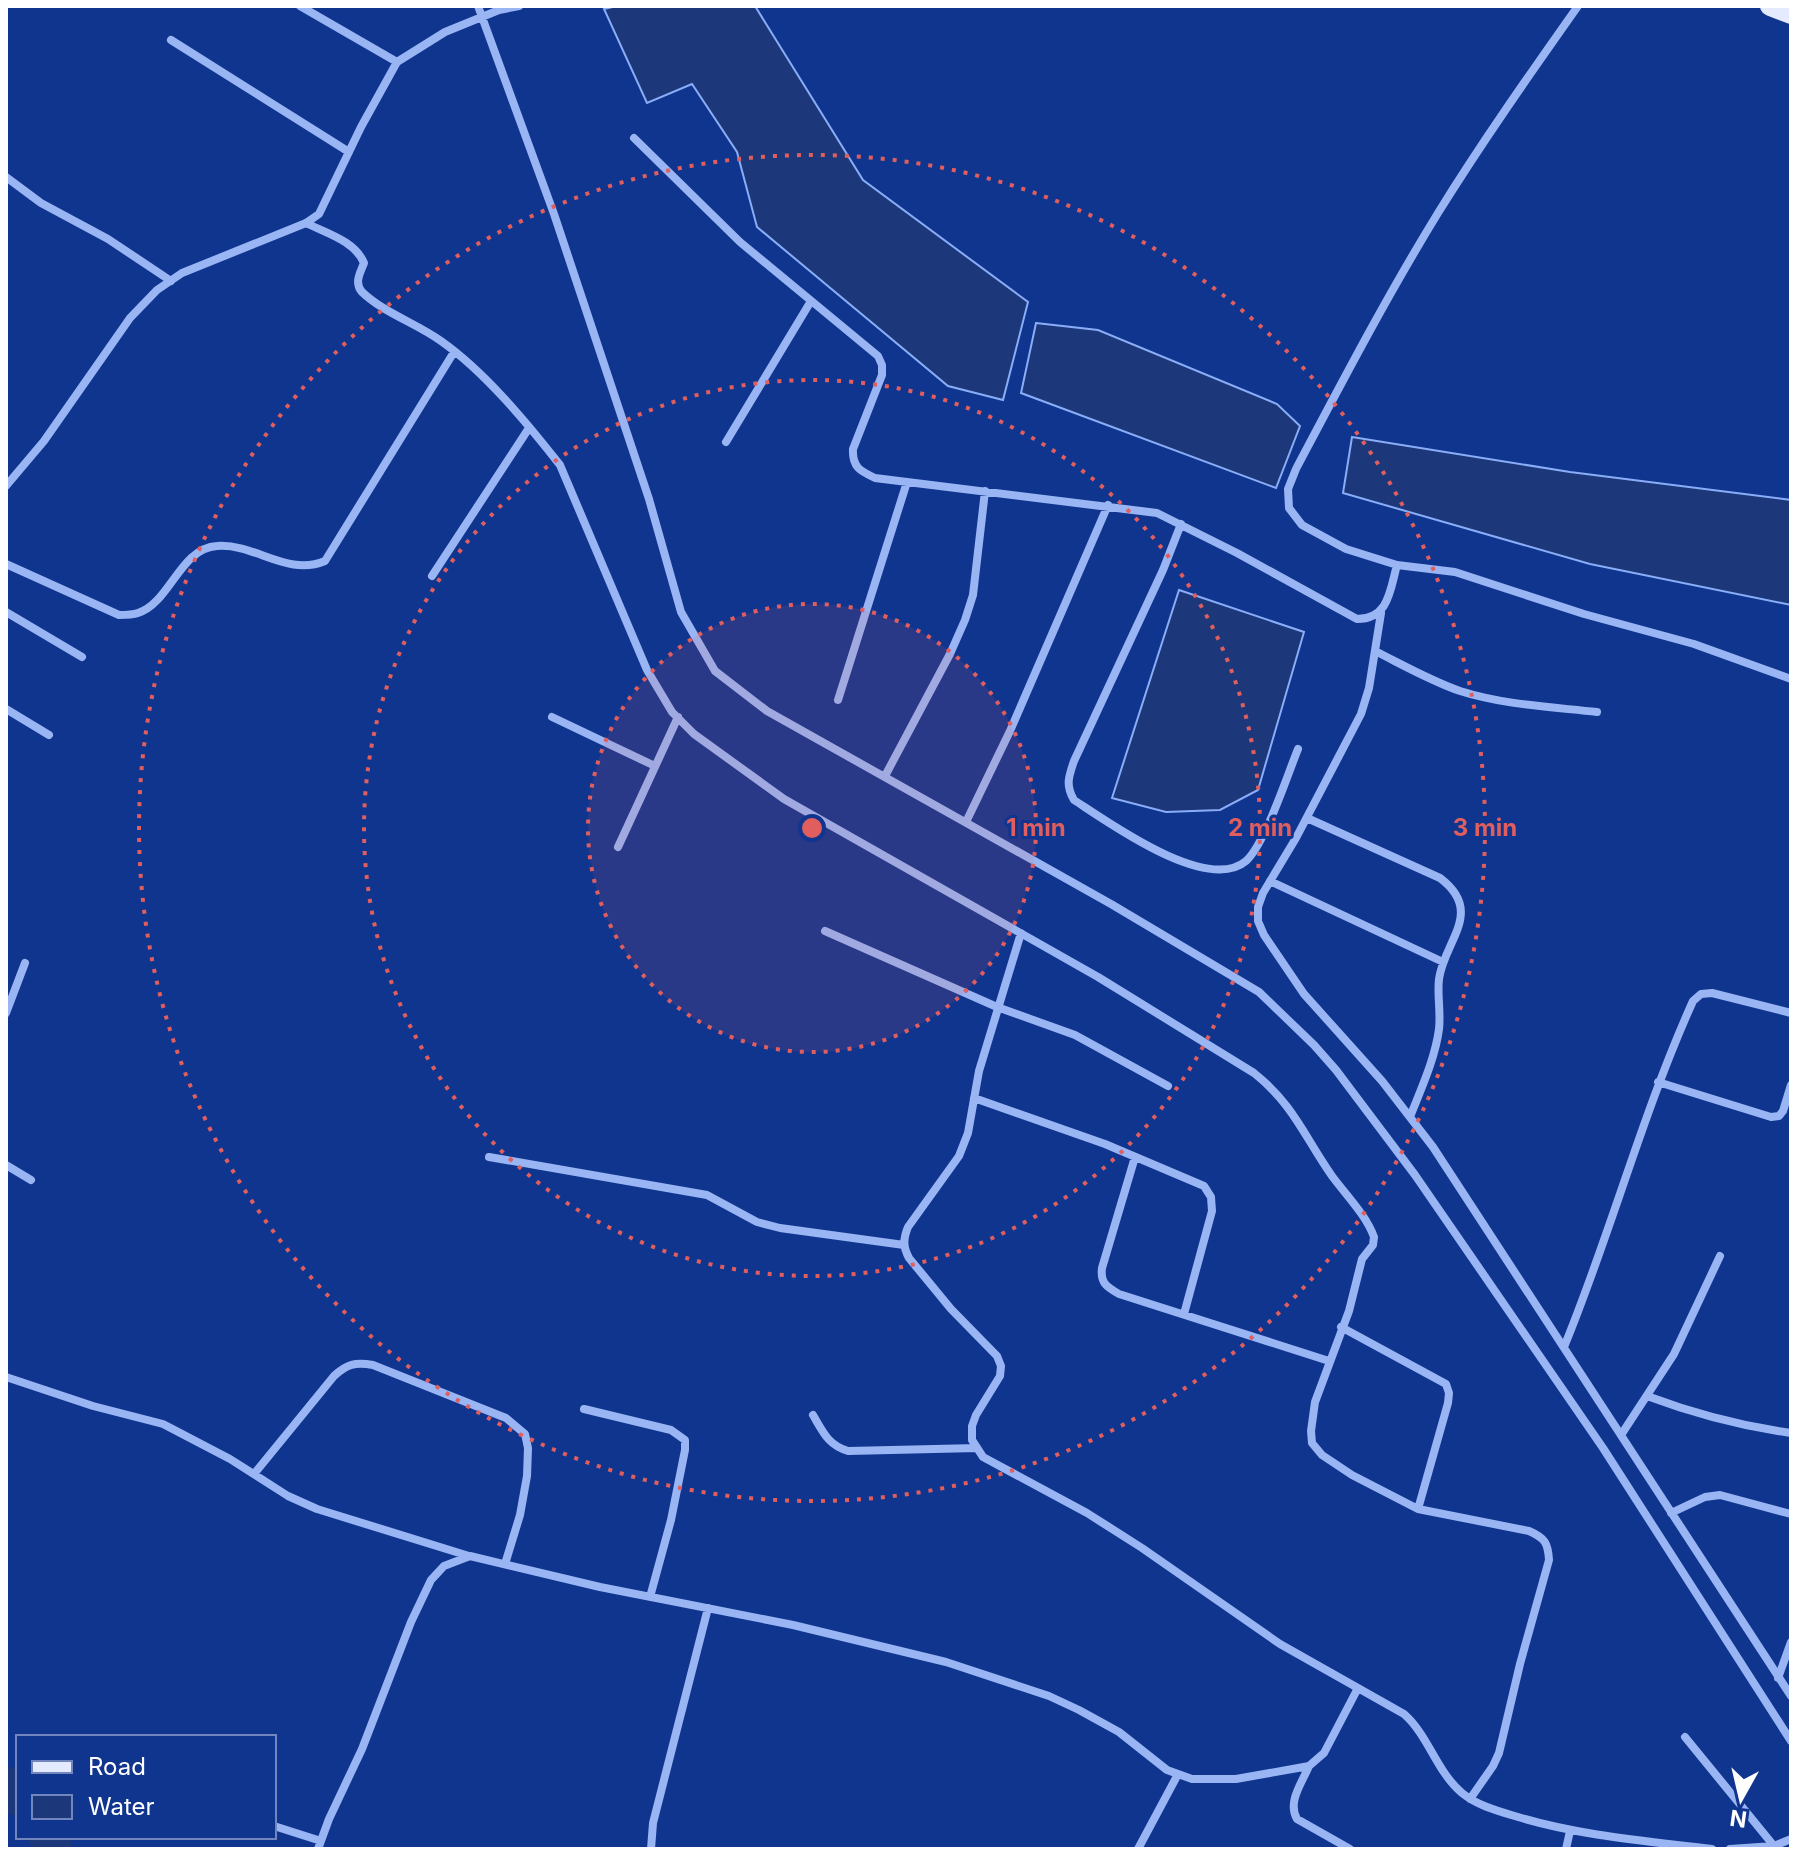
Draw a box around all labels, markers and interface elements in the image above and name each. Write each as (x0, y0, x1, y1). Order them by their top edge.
text: 1 min (1006, 813, 1066, 842)
text: 2 min (1228, 813, 1292, 842)
text: 3 min (1453, 813, 1517, 842)
centre of rings (798, 814, 826, 842)
legend (16, 1735, 276, 1839)
text: Road (88, 1752, 146, 1781)
north arrow (1701, 1759, 1781, 1839)
text: Water (88, 1792, 155, 1821)
text: N (1728, 1805, 1748, 1833)

